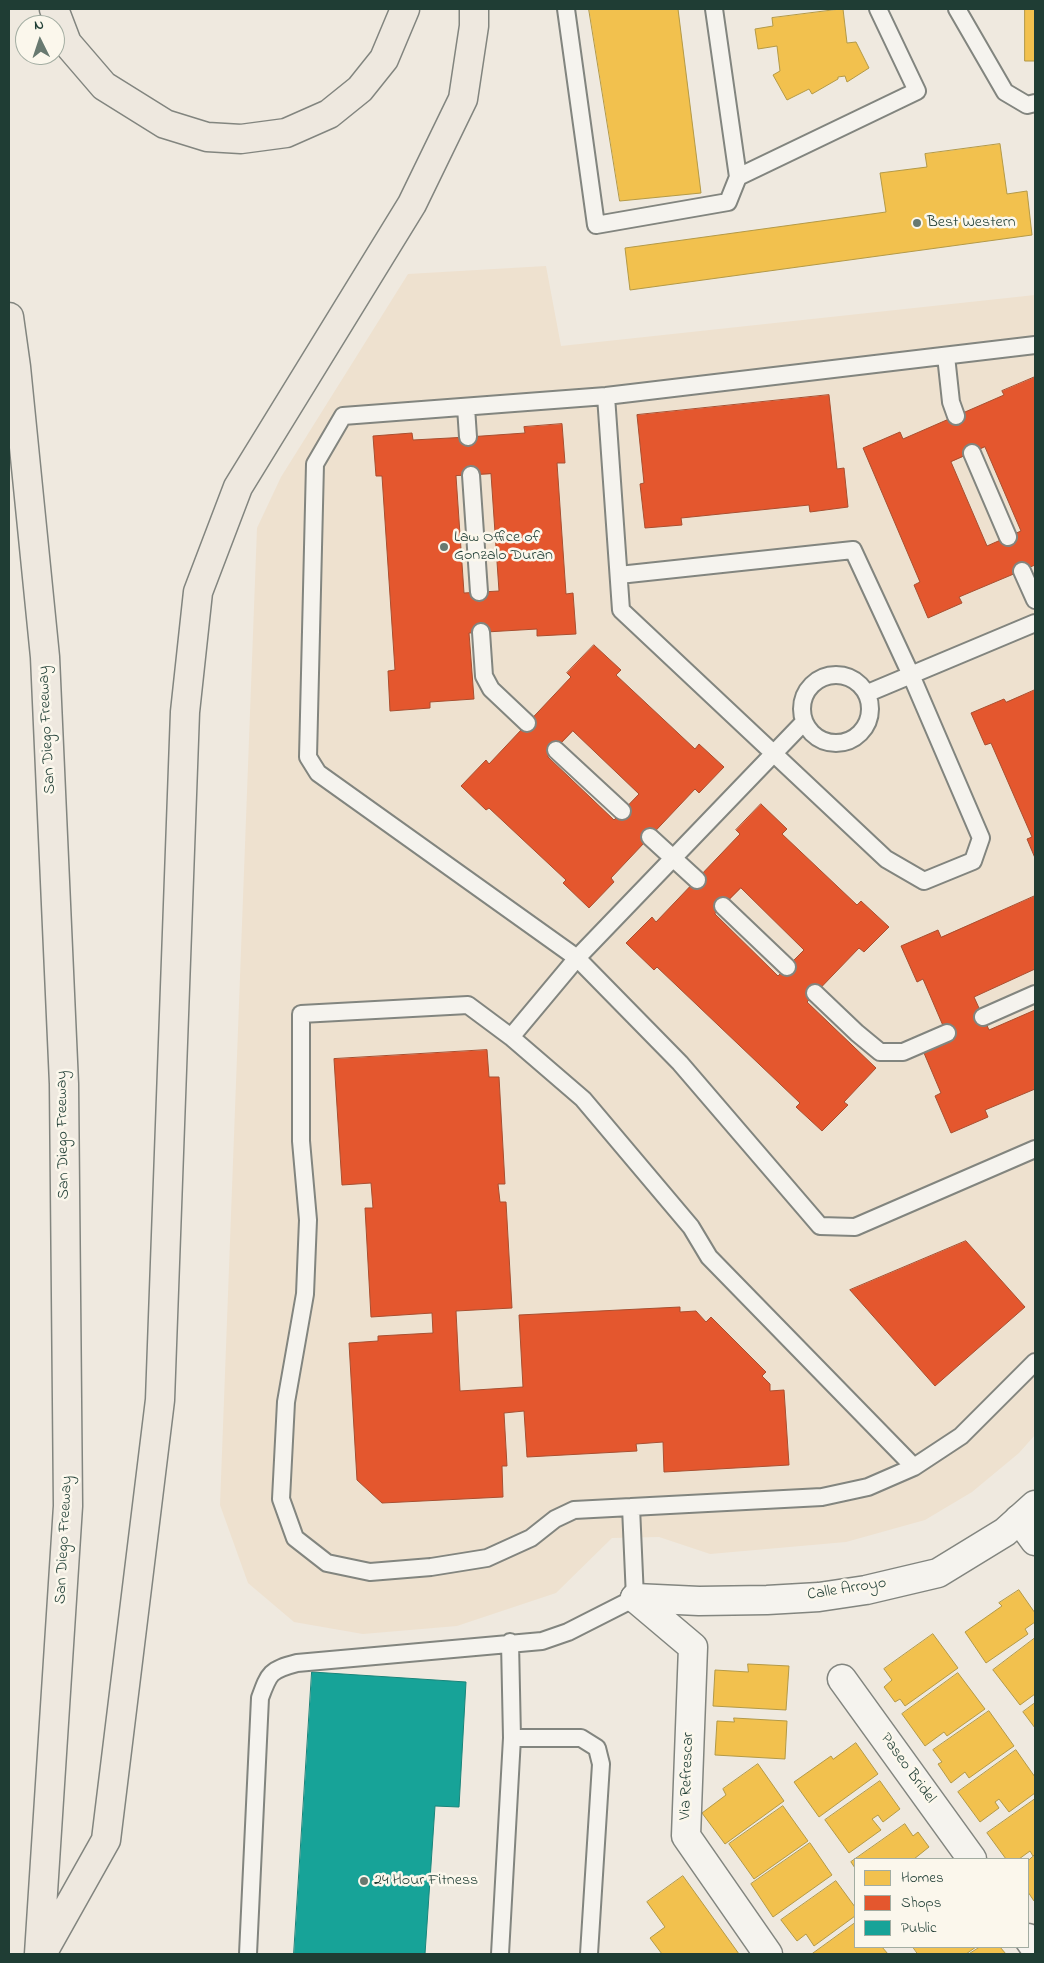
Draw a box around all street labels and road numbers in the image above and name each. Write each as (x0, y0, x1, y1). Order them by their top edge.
street label: San Diego Freeway (35, 665, 61, 795)
street label: San Diego Freeway (53, 1071, 75, 1199)
street label: San Diego Freeway (52, 1475, 78, 1605)
street label: Calle Arroyo (806, 1574, 888, 1606)
street label: Paseo Bridel (875, 1730, 939, 1808)
street label: Via Refrescar (677, 1732, 699, 1820)

